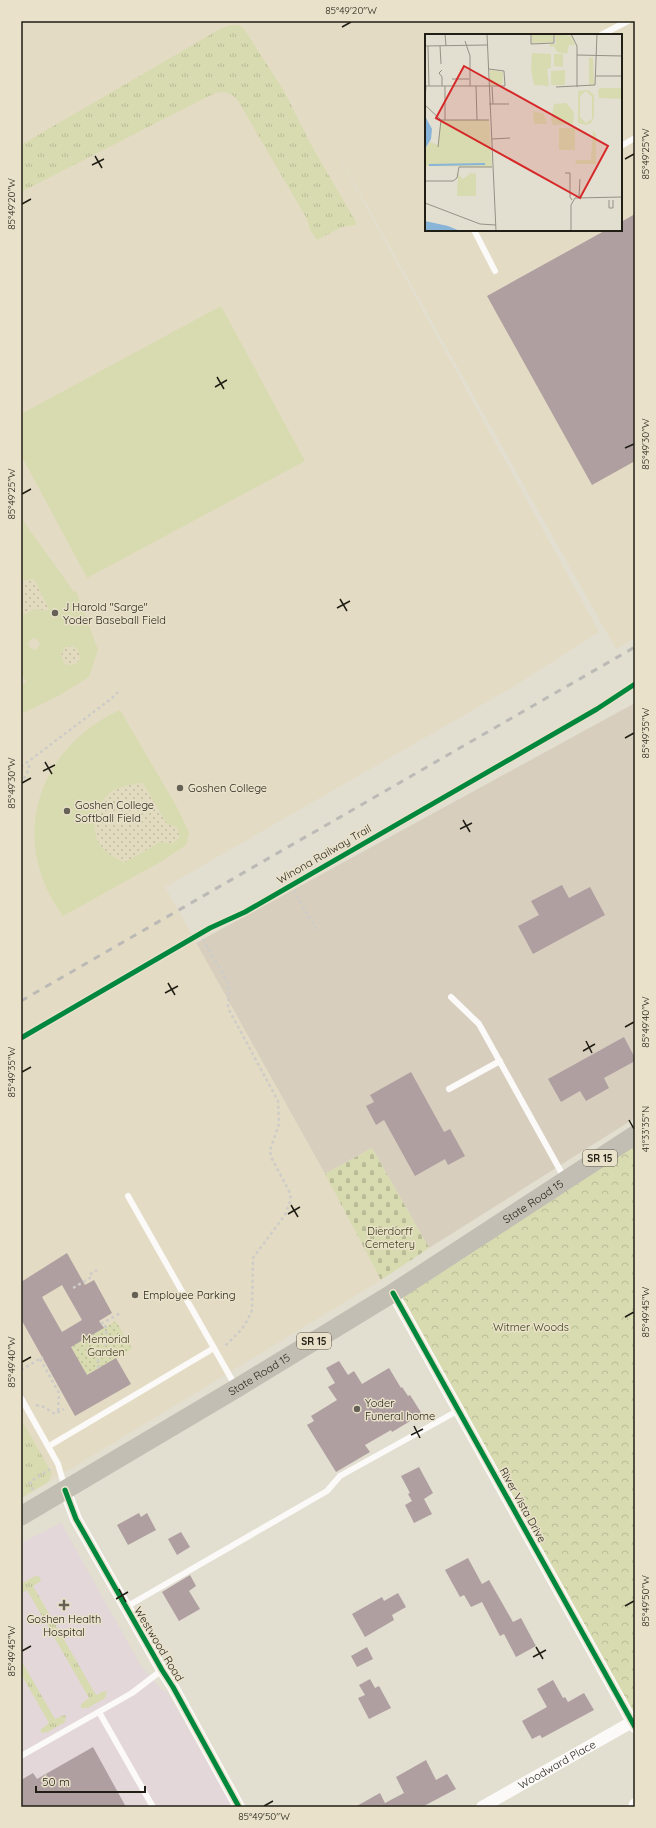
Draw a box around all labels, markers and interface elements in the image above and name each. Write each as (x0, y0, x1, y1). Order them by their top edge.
text: 85°49'20"W (325, 4, 377, 17)
inset map (425, 34, 622, 231)
text: 85°49'25"W (639, 128, 652, 180)
text: 85°49'20"W (5, 178, 18, 230)
text: 85°49'30"W (639, 418, 652, 470)
text: 85°49'25"W (5, 468, 18, 520)
place label: J Harold "Sarge" Yoder Baseball Field (63, 600, 166, 627)
marker: J Harold "Sarge" Yoder Baseball Field (50, 608, 60, 618)
text: 85°49'35"W (639, 707, 652, 758)
text: 85°49'30"W (5, 757, 18, 809)
place label: Goshen College (188, 781, 267, 795)
marker: Goshen College (175, 783, 185, 793)
place label: Goshen College Softball Field (75, 798, 154, 825)
marker: Goshen College Softball Field (62, 806, 72, 816)
street label: Winona Railway Trail (274, 821, 374, 887)
text: 85°49'40"W (639, 996, 652, 1048)
text: 85°49'35"W (5, 1046, 18, 1097)
text: 41°33'35"N (639, 1106, 652, 1152)
road number: SR 15 (583, 1150, 617, 1166)
street label: State Road 15 (500, 1177, 566, 1227)
park label: Dierdorff Cemetery (365, 1224, 415, 1251)
text: 85°49'45"W (639, 1286, 652, 1338)
place label: Employee Parking (143, 1288, 236, 1302)
marker: Employee Parking (130, 1290, 140, 1300)
park label: Witmer Woods (493, 1320, 569, 1334)
park label: Memorial Garden (82, 1332, 130, 1359)
road number: SR 15 (297, 1333, 331, 1349)
text: 85°49'40"W (5, 1336, 18, 1388)
street label: State Road 15 (226, 1350, 293, 1399)
place label: Yoder Funeral home (365, 1396, 435, 1423)
marker: Yoder Funeral home (352, 1404, 362, 1414)
street label: River Vista Drive (497, 1465, 549, 1545)
text: 85°49'50"W (639, 1575, 652, 1627)
marker: Goshen Health Hospital (58, 1599, 70, 1611)
street label: Westwood Road (131, 1604, 187, 1684)
place label: Goshen Health Hospital (27, 1612, 101, 1639)
text: 85°49'45"W (5, 1625, 18, 1677)
street label: Woodward Place (516, 1737, 598, 1792)
scale bar (36, 1768, 145, 1794)
text: 50 m (42, 1774, 70, 1789)
text: 85°49'50"W (238, 1810, 290, 1823)

